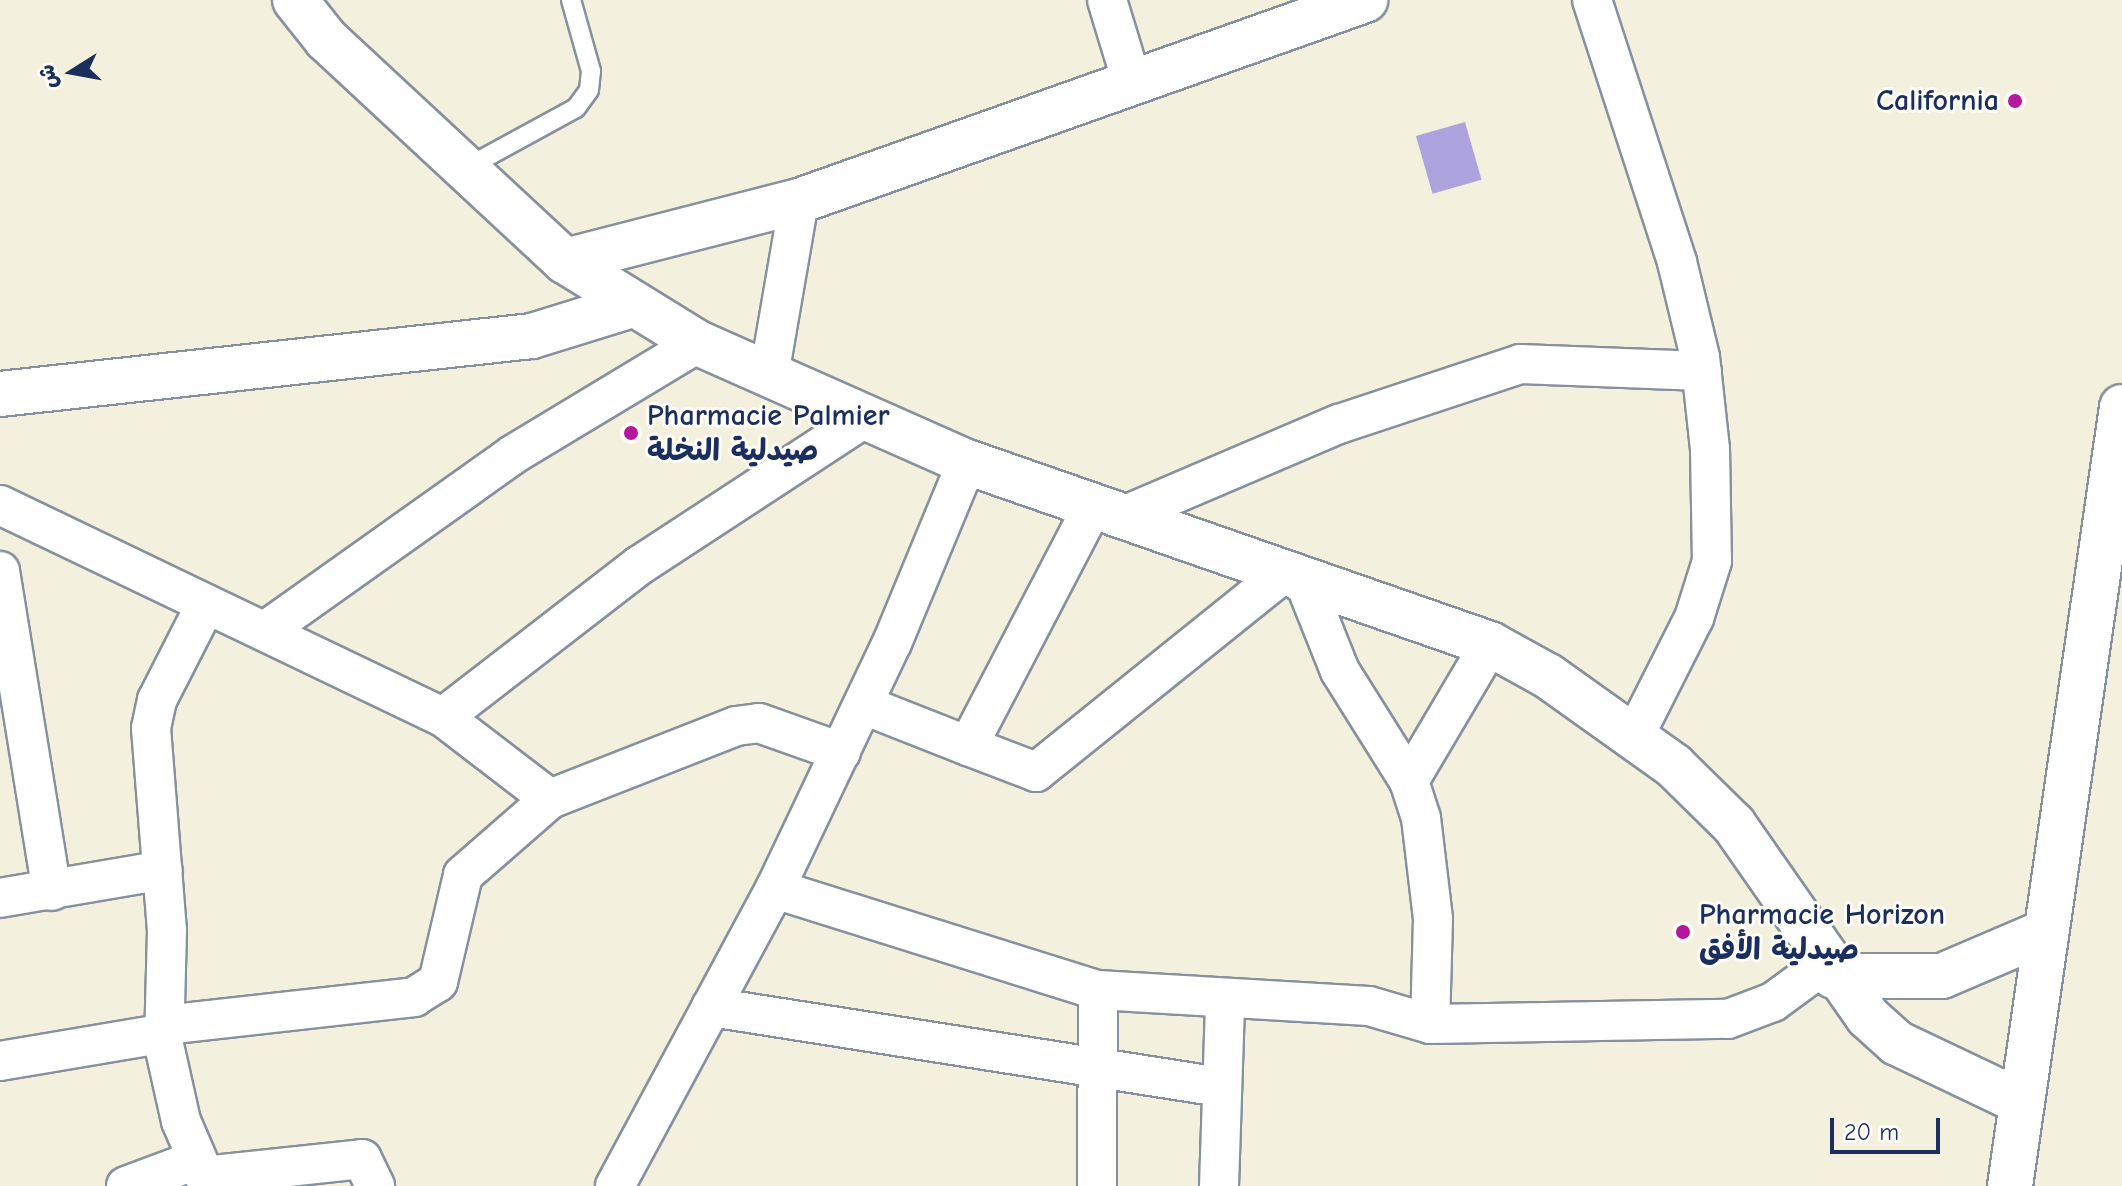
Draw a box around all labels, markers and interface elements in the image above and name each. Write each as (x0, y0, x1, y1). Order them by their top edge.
north arrow (32, 32, 112, 112)
text: ش (33, 62, 64, 91)
place label: California (1876, 83, 1999, 119)
marker: California (2006, 92, 2024, 110)
place label: Pharmacie Palmier صيدلية النخلة (647, 398, 890, 468)
marker: Pharmacie Palmier صيدلية النخلة (622, 424, 640, 442)
place label: Pharmacie Horizon صيدلية الأفق (1699, 897, 1945, 968)
marker: Pharmacie Horizon صيدلية الأفق (1674, 923, 1692, 941)
scale bar (1834, 1102, 1944, 1152)
text: 20 m (1844, 1118, 1899, 1146)

